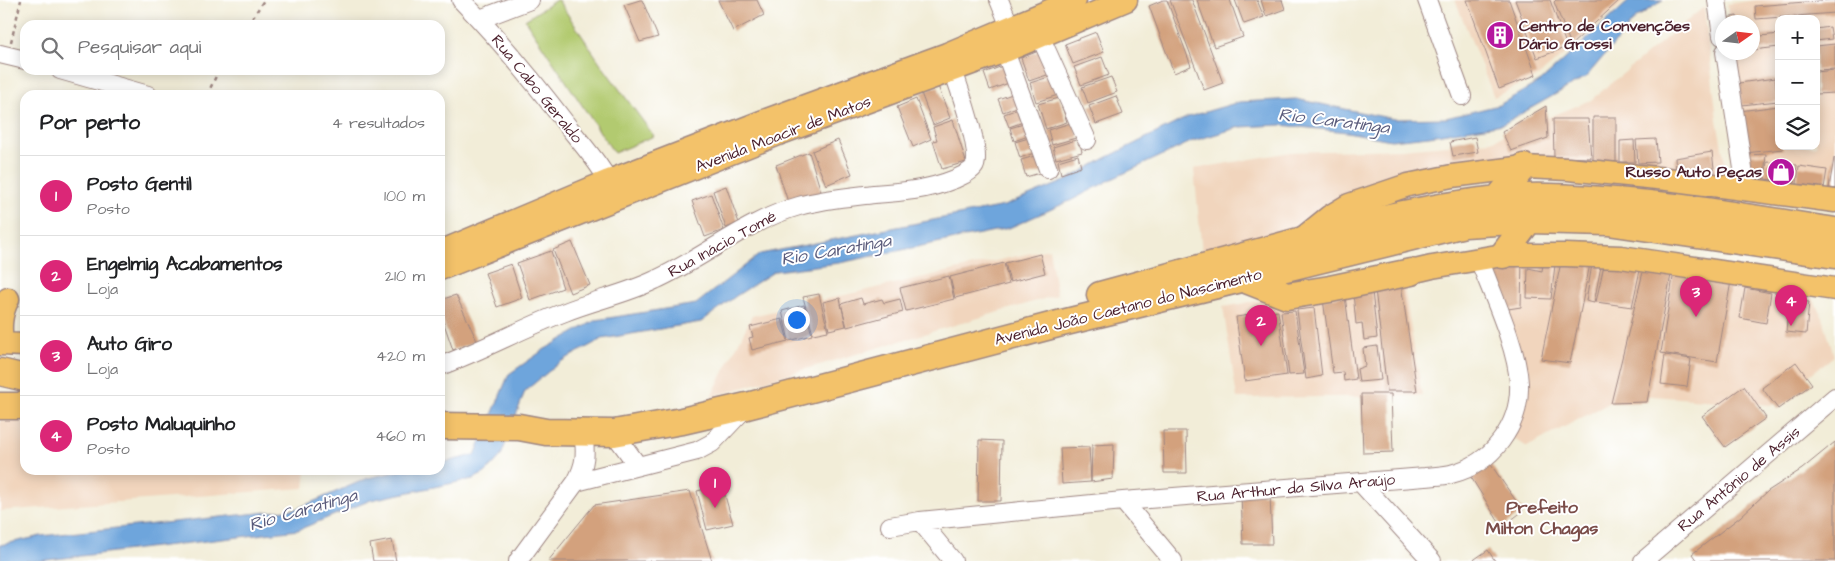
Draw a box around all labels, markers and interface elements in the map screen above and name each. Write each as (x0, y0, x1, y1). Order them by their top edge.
place label: Centro de Convenções Dário Grossi (1519, 15, 1690, 55)
north arrow (1715, 15, 1760, 60)
map controls (1775, 15, 1820, 150)
button: + (1775, 15, 1820, 60)
search box (20, 20, 445, 75)
building icon: Centro de Convenções Dário Grossi (1485, 20, 1515, 50)
street label: Rua Cabo Geraldo (486, 30, 588, 148)
icon: search (38, 34, 66, 62)
text: Pesquisar aqui (78, 34, 201, 61)
button: − (1775, 60, 1820, 105)
street label: Avenida Moacir de Matos (692, 90, 874, 178)
water label: Rio Caratinga (1277, 102, 1392, 141)
button: layers (1775, 105, 1820, 150)
text: Por perto (40, 108, 140, 137)
text: 4 resultados (332, 112, 425, 134)
shop icon: Russo Auto Peças (1766, 157, 1796, 187)
place label: Russo Auto Peças (1626, 161, 1762, 183)
text: Posto Gentil (87, 171, 192, 198)
text: 1 (55, 185, 57, 207)
text: 100 m (384, 185, 425, 207)
text: Posto (87, 198, 130, 220)
street label: Rua Inácio Tomé (664, 205, 780, 283)
water label: Rio Caratinga (779, 228, 894, 273)
text: Engelmig Acabamentos (87, 251, 283, 278)
street label: Avenida João Caetano do Nascimento (992, 263, 1264, 351)
text: 2 (51, 265, 61, 287)
text: 210 m (385, 265, 425, 287)
pin: 3 (1680, 276, 1712, 317)
text: Loja (87, 278, 118, 300)
pin: 4 (1775, 285, 1807, 326)
pin: 2 (1245, 305, 1277, 346)
your location (784, 307, 810, 333)
text: Auto Giro (87, 331, 172, 358)
text: 3 (52, 345, 60, 367)
text: 420 m (376, 345, 425, 367)
text: Loja (87, 358, 118, 380)
text: Posto Maluquinho (87, 411, 235, 438)
street label: Rua Antônio de Assis (1673, 421, 1805, 537)
text: 4 (51, 425, 61, 447)
text: 460 m (375, 425, 425, 447)
text: Posto (87, 438, 130, 460)
pin: 1 (699, 467, 731, 508)
street label: Rua Arthur da Silva Araújo (1196, 468, 1396, 508)
water label: Rio Caratinga (246, 482, 361, 538)
district label: Prefeito Milton Chagas (1486, 495, 1598, 542)

